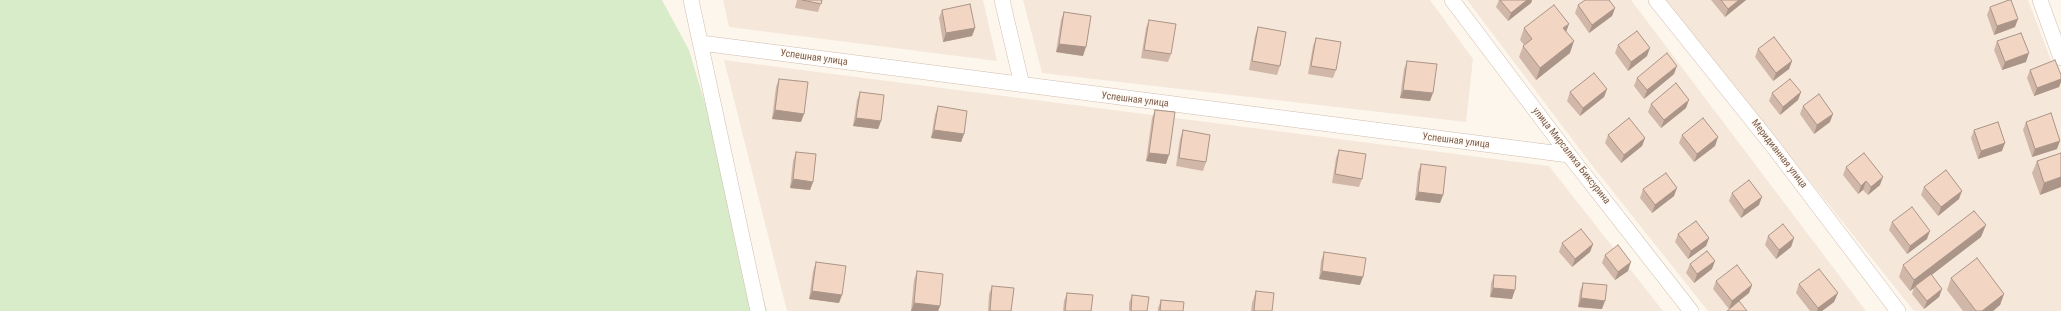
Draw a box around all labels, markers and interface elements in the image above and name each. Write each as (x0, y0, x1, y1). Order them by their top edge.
street label: Успешная улица (780, 47, 848, 69)
street label: Успешная улица (1101, 90, 1169, 110)
street label: улица Мирсалиха Биксурина (1530, 105, 1612, 207)
street label: Меридианная улица (1748, 117, 1810, 191)
street label: Успешная улица (1422, 131, 1490, 151)

